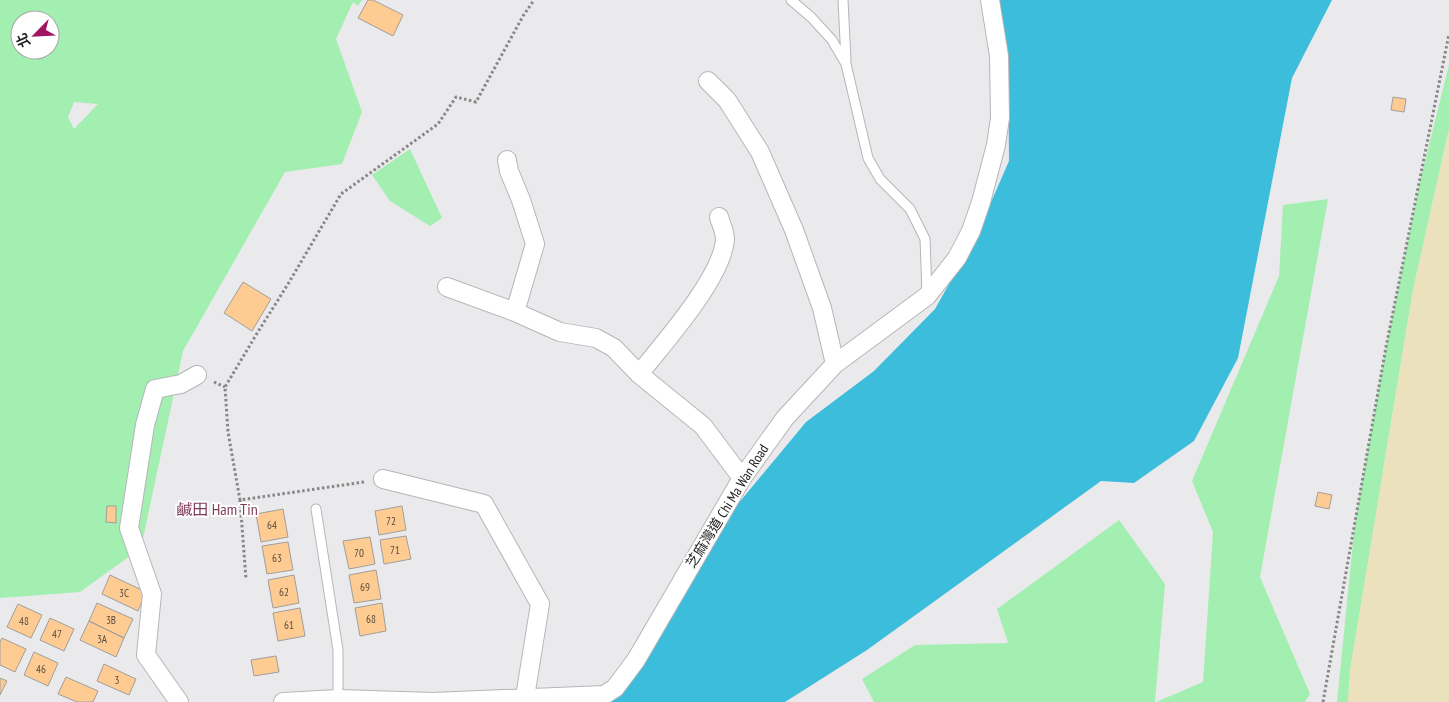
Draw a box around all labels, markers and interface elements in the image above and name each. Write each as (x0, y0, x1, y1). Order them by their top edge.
north arrow (10, 10, 60, 60)
text: 北 (12, 30, 34, 50)
street label: 芝麻灣道 Chi Ma Wan Road (682, 441, 772, 571)
district label: 鹹田 Ham Tin (176, 499, 258, 519)
house number: 72 (386, 514, 396, 528)
house number: 64 (267, 518, 277, 532)
house number: 71 (390, 543, 400, 557)
house number: 70 (354, 546, 364, 560)
house number: 63 (272, 551, 282, 565)
house number: 69 (360, 580, 370, 594)
house number: 62 (279, 585, 289, 599)
house number: 3C (119, 586, 129, 600)
house number: 68 (366, 612, 376, 626)
house number: 3B (106, 613, 116, 627)
house number: 48 (19, 614, 29, 628)
house number: 61 (284, 618, 294, 632)
house number: 47 (52, 627, 62, 641)
house number: 3A (97, 632, 108, 646)
house number: 46 (36, 662, 46, 676)
house number: 3 (115, 673, 120, 687)

